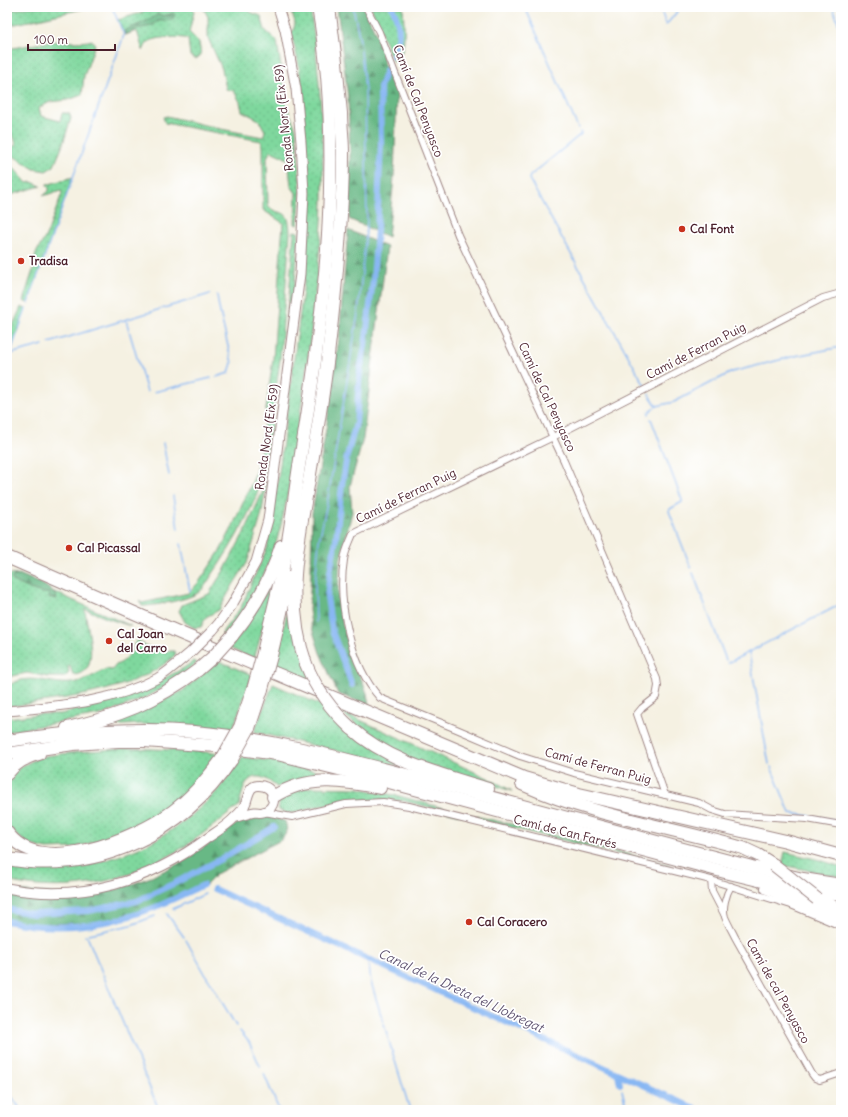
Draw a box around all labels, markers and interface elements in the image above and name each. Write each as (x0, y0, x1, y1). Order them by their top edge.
scale bar (28, 26, 115, 52)
text: 100 m (34, 32, 68, 47)
street label: Camí de Cal Penyasco (390, 42, 447, 159)
street label: Ronda Nord (Eix 59) (270, 64, 297, 172)
place label: Cal Font (690, 221, 735, 236)
marker: Cal Font (677, 224, 687, 234)
place label: Tradisa (29, 253, 68, 268)
marker: Tradisa (16, 256, 26, 266)
street label: Camí de Ferran Puig (644, 319, 748, 382)
street label: Camí de Cal Penyasco (515, 340, 580, 454)
street label: Ronda Nord (Eix 59) (252, 383, 281, 491)
street label: Camí de Ferran Puig (353, 465, 458, 526)
place label: Cal Picassal (77, 540, 141, 555)
marker: Cal Picassal (64, 543, 74, 553)
place label: Cal Joan del Carro (117, 626, 167, 655)
marker: Cal Joan del Carro (104, 636, 114, 646)
street label: Camí de Ferran Puig (543, 744, 653, 787)
street label: Camí de Can Farrés (512, 811, 618, 852)
place label: Cal Coracero (477, 914, 547, 929)
marker: Cal Coracero (464, 917, 474, 927)
street label: Camí de cal Penyasco (743, 936, 814, 1046)
water label: Canal de la Dreta del Llobregat (376, 945, 547, 1037)

